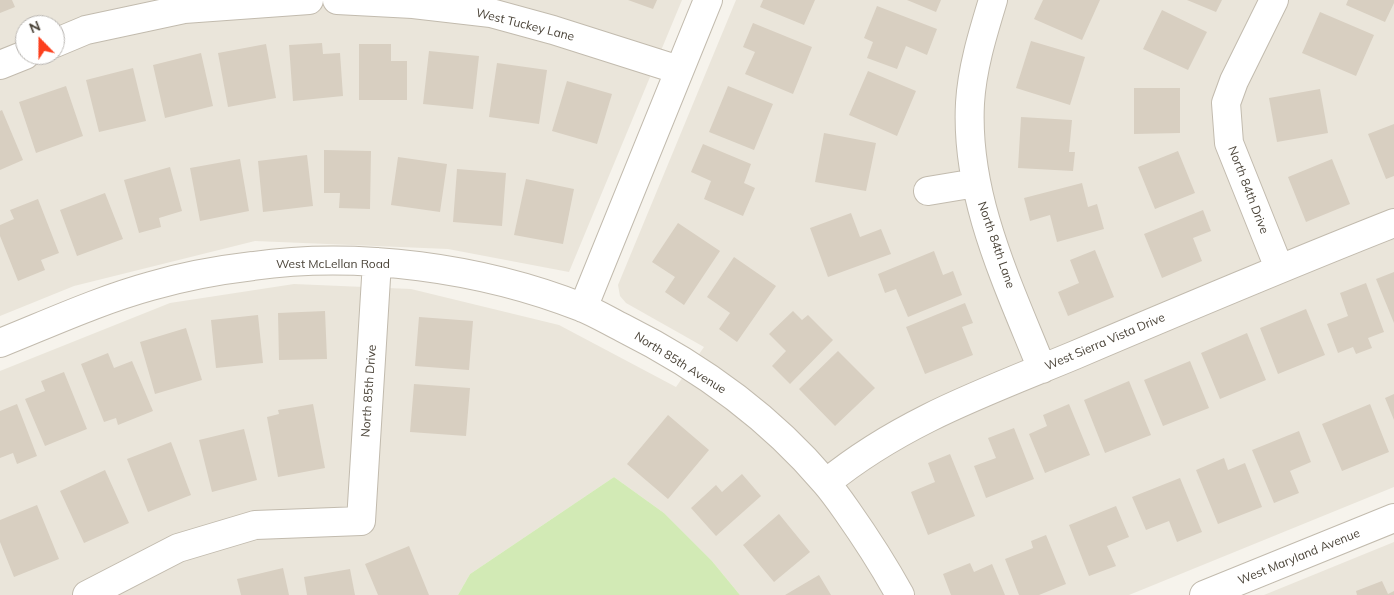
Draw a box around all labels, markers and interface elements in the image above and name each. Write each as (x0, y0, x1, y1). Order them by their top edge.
street label: West Tuckey Lane (474, 6, 576, 44)
north arrow (15, 15, 65, 65)
text: N (26, 17, 43, 37)
street label: North 84th Drive (1225, 144, 1271, 236)
street label: North 84th Lane (974, 200, 1018, 290)
street label: West McLellan Road (276, 257, 390, 271)
street label: West Sierra Vista Drive (1043, 310, 1167, 374)
street label: North 85th Avenue (631, 329, 729, 397)
street label: North 85th Drive (359, 344, 379, 438)
street label: West Maryland Avenue (1236, 526, 1362, 588)

